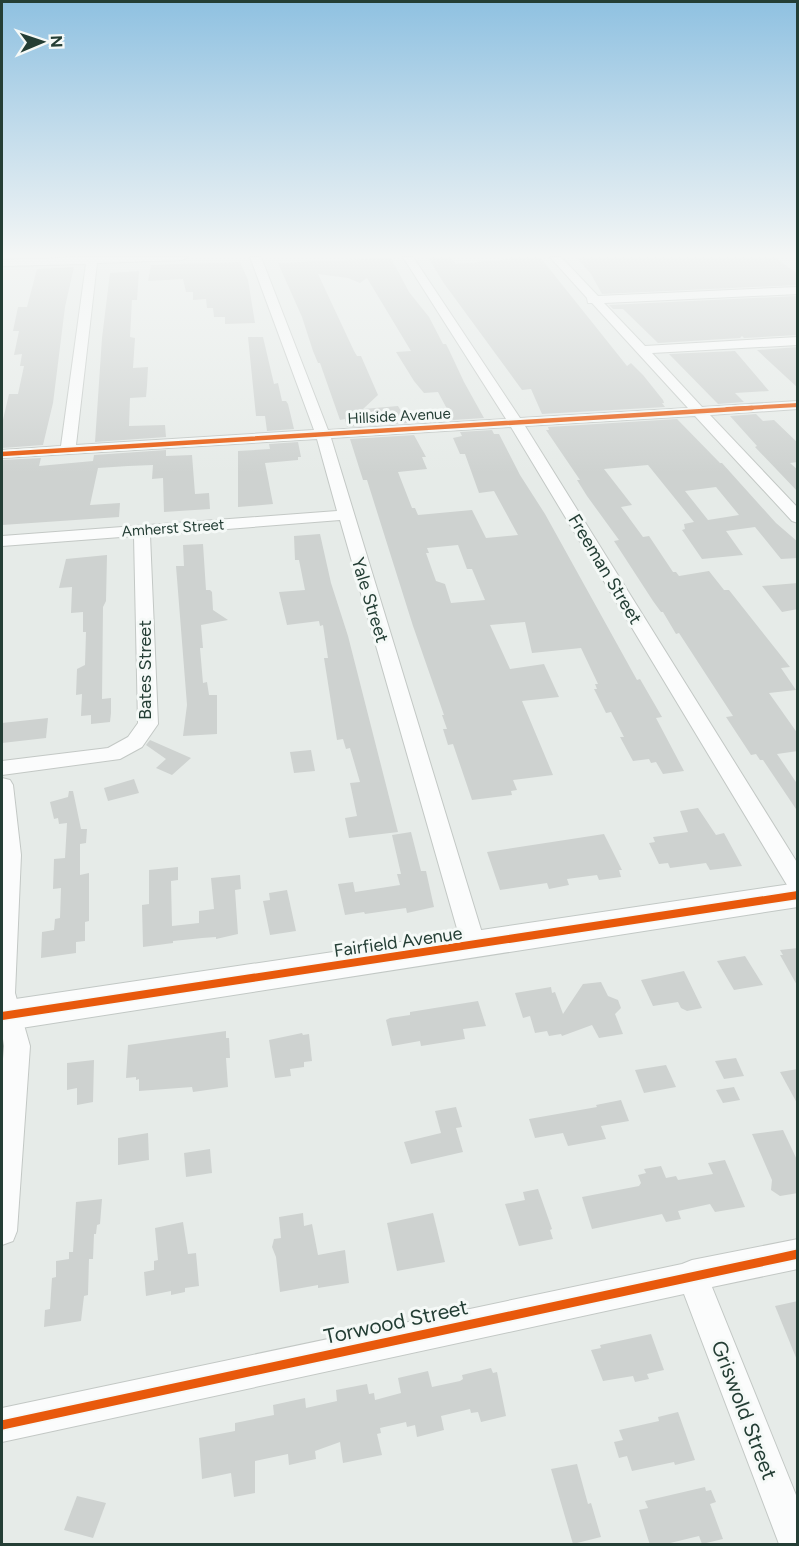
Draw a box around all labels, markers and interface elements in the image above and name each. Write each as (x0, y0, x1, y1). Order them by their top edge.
north arrow (12, 12, 72, 72)
text: N (47, 35, 66, 48)
street label: Hillside Avenue (347, 404, 451, 428)
street label: Freeman Street (563, 510, 647, 628)
street label: Amherst Street (121, 515, 225, 541)
street label: Yale Street (347, 555, 393, 645)
street label: Bates Street (134, 620, 156, 720)
street label: Fairfield Avenue (332, 922, 464, 962)
street label: Torwood Street (322, 1294, 470, 1349)
street label: Griswold Street (706, 1337, 783, 1483)

